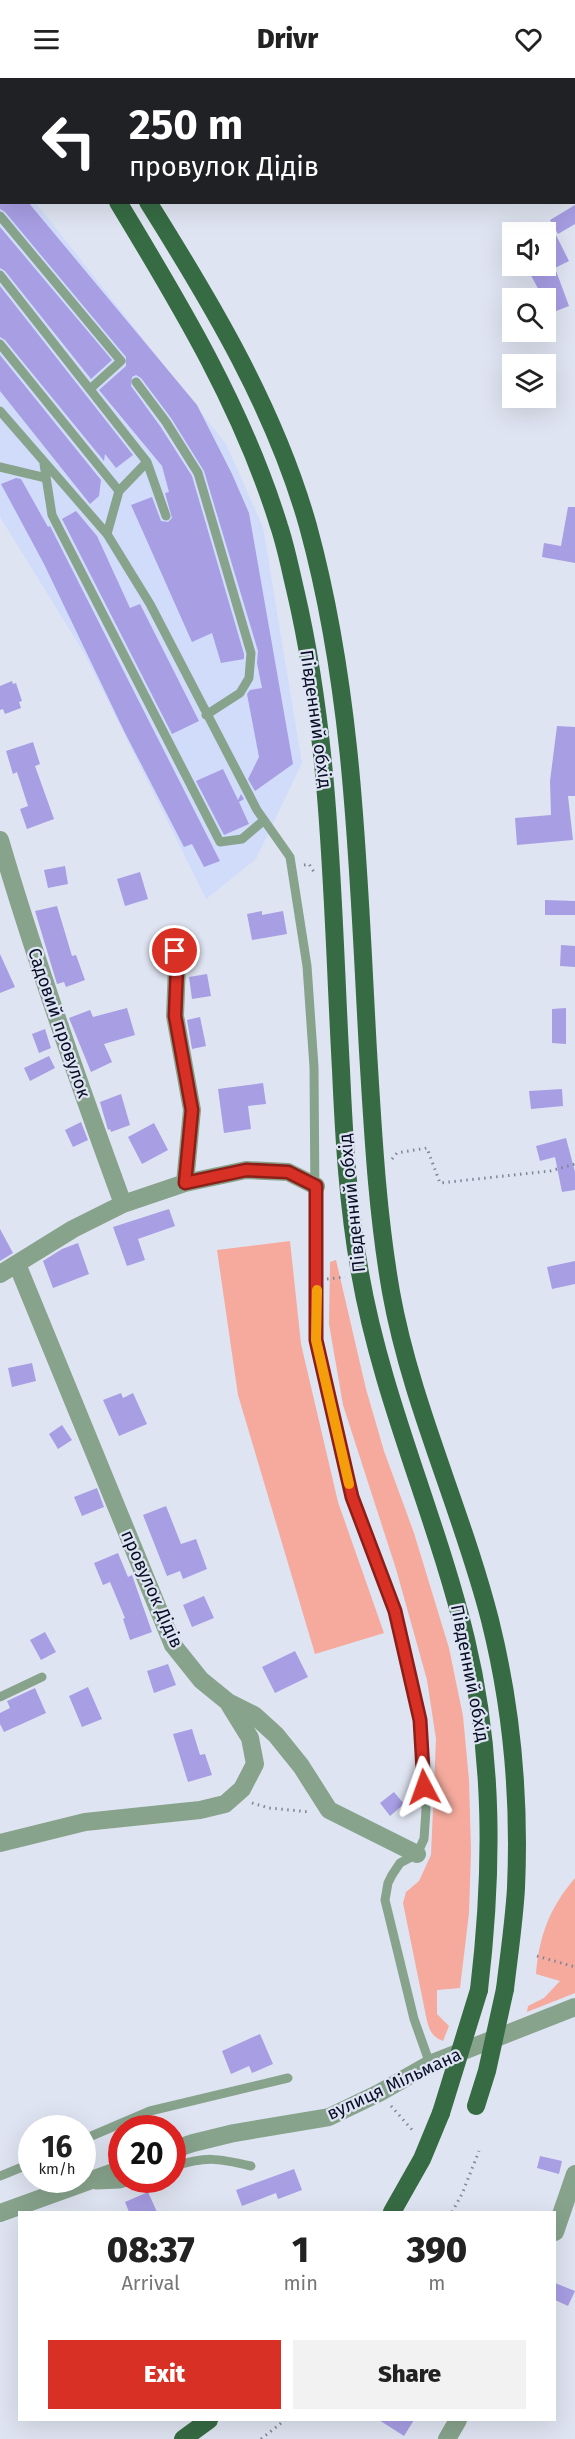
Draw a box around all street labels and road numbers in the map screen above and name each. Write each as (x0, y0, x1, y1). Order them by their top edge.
street label: Південний обхід (295, 648, 337, 790)
street label: Садовий провулок (23, 945, 95, 1102)
street label: Південний обхід (334, 1133, 370, 1273)
street label: провулок Дідів (116, 1527, 188, 1651)
street label: Південний обхід (446, 1603, 494, 1743)
street label: вулиця Мільмана (323, 2043, 465, 2125)

